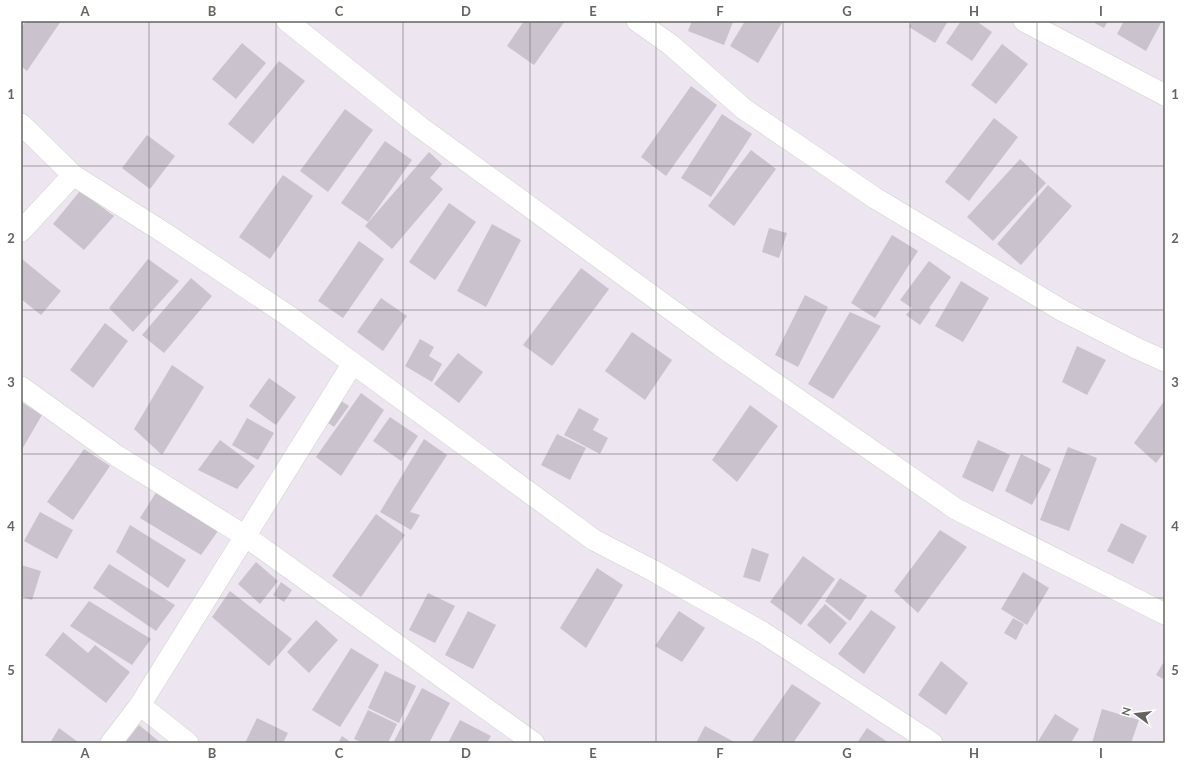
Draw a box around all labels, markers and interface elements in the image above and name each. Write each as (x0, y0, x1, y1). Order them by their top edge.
text: A (79, 3, 90, 19)
text: B (208, 3, 217, 19)
text: C (335, 3, 344, 19)
text: D (461, 3, 471, 19)
text: E (589, 3, 597, 19)
text: F (716, 3, 724, 19)
text: G (842, 3, 852, 19)
text: H (969, 3, 979, 19)
text: I (1099, 3, 1103, 19)
text: 1 (7, 86, 15, 102)
text: 1 (1171, 86, 1179, 102)
text: 2 (7, 230, 15, 246)
text: 2 (1171, 230, 1179, 246)
text: 3 (7, 374, 15, 390)
text: 3 (1171, 374, 1179, 390)
text: 4 (7, 518, 15, 534)
text: 4 (1171, 518, 1179, 534)
text: 5 (7, 662, 15, 678)
text: 5 (1171, 662, 1179, 678)
north arrow (1116, 694, 1156, 734)
text: N (1118, 706, 1133, 717)
text: A (79, 745, 90, 761)
text: B (208, 745, 217, 761)
text: C (335, 745, 344, 761)
text: D (461, 745, 471, 761)
text: E (589, 745, 597, 761)
text: F (716, 745, 724, 761)
text: G (842, 745, 852, 761)
text: H (969, 745, 979, 761)
text: I (1099, 745, 1103, 761)

